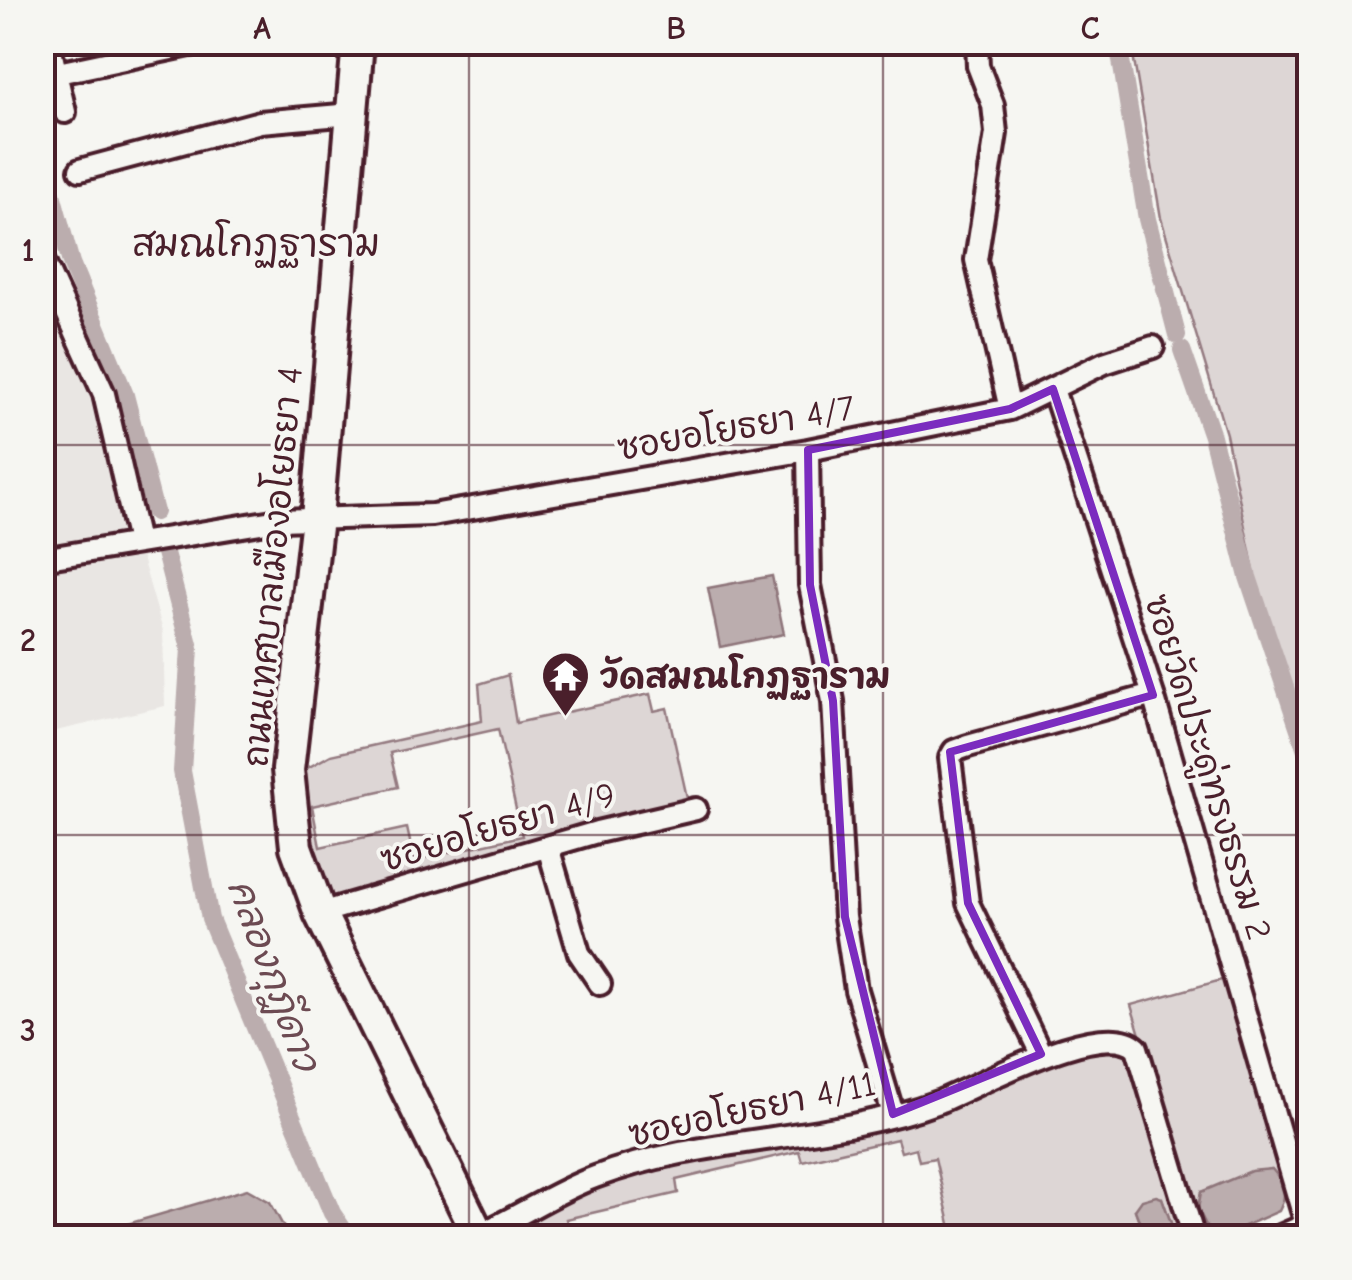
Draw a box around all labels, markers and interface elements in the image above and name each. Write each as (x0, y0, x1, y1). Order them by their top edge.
text: A (253, 10, 271, 47)
text: B (666, 10, 686, 47)
text: C (1080, 10, 1100, 47)
district label: สมณโกฏฐาราม (132, 219, 380, 268)
text: 1 (22, 232, 34, 269)
street label: ถนนเทศบาลเมืองอโยธยา 4 (231, 365, 311, 769)
street label: ซอยอโยธยา 4/7 (614, 383, 858, 469)
street label: ซอยวัดประดู่ทรงธรรม 2 (1131, 589, 1282, 946)
text: 2 (20, 622, 36, 659)
temple icon: วัดสมณโกฏฐาราม (539, 650, 591, 718)
place label: วัดสมณโกฏฐาราม (600, 653, 890, 700)
street label: ซอยอโยธยา 4/9 (375, 770, 620, 880)
water label: คลองกุฎีดาว (213, 873, 331, 1081)
text: 3 (20, 1012, 36, 1049)
street label: ซอยอโยธยา 4/11 (624, 1059, 879, 1155)

